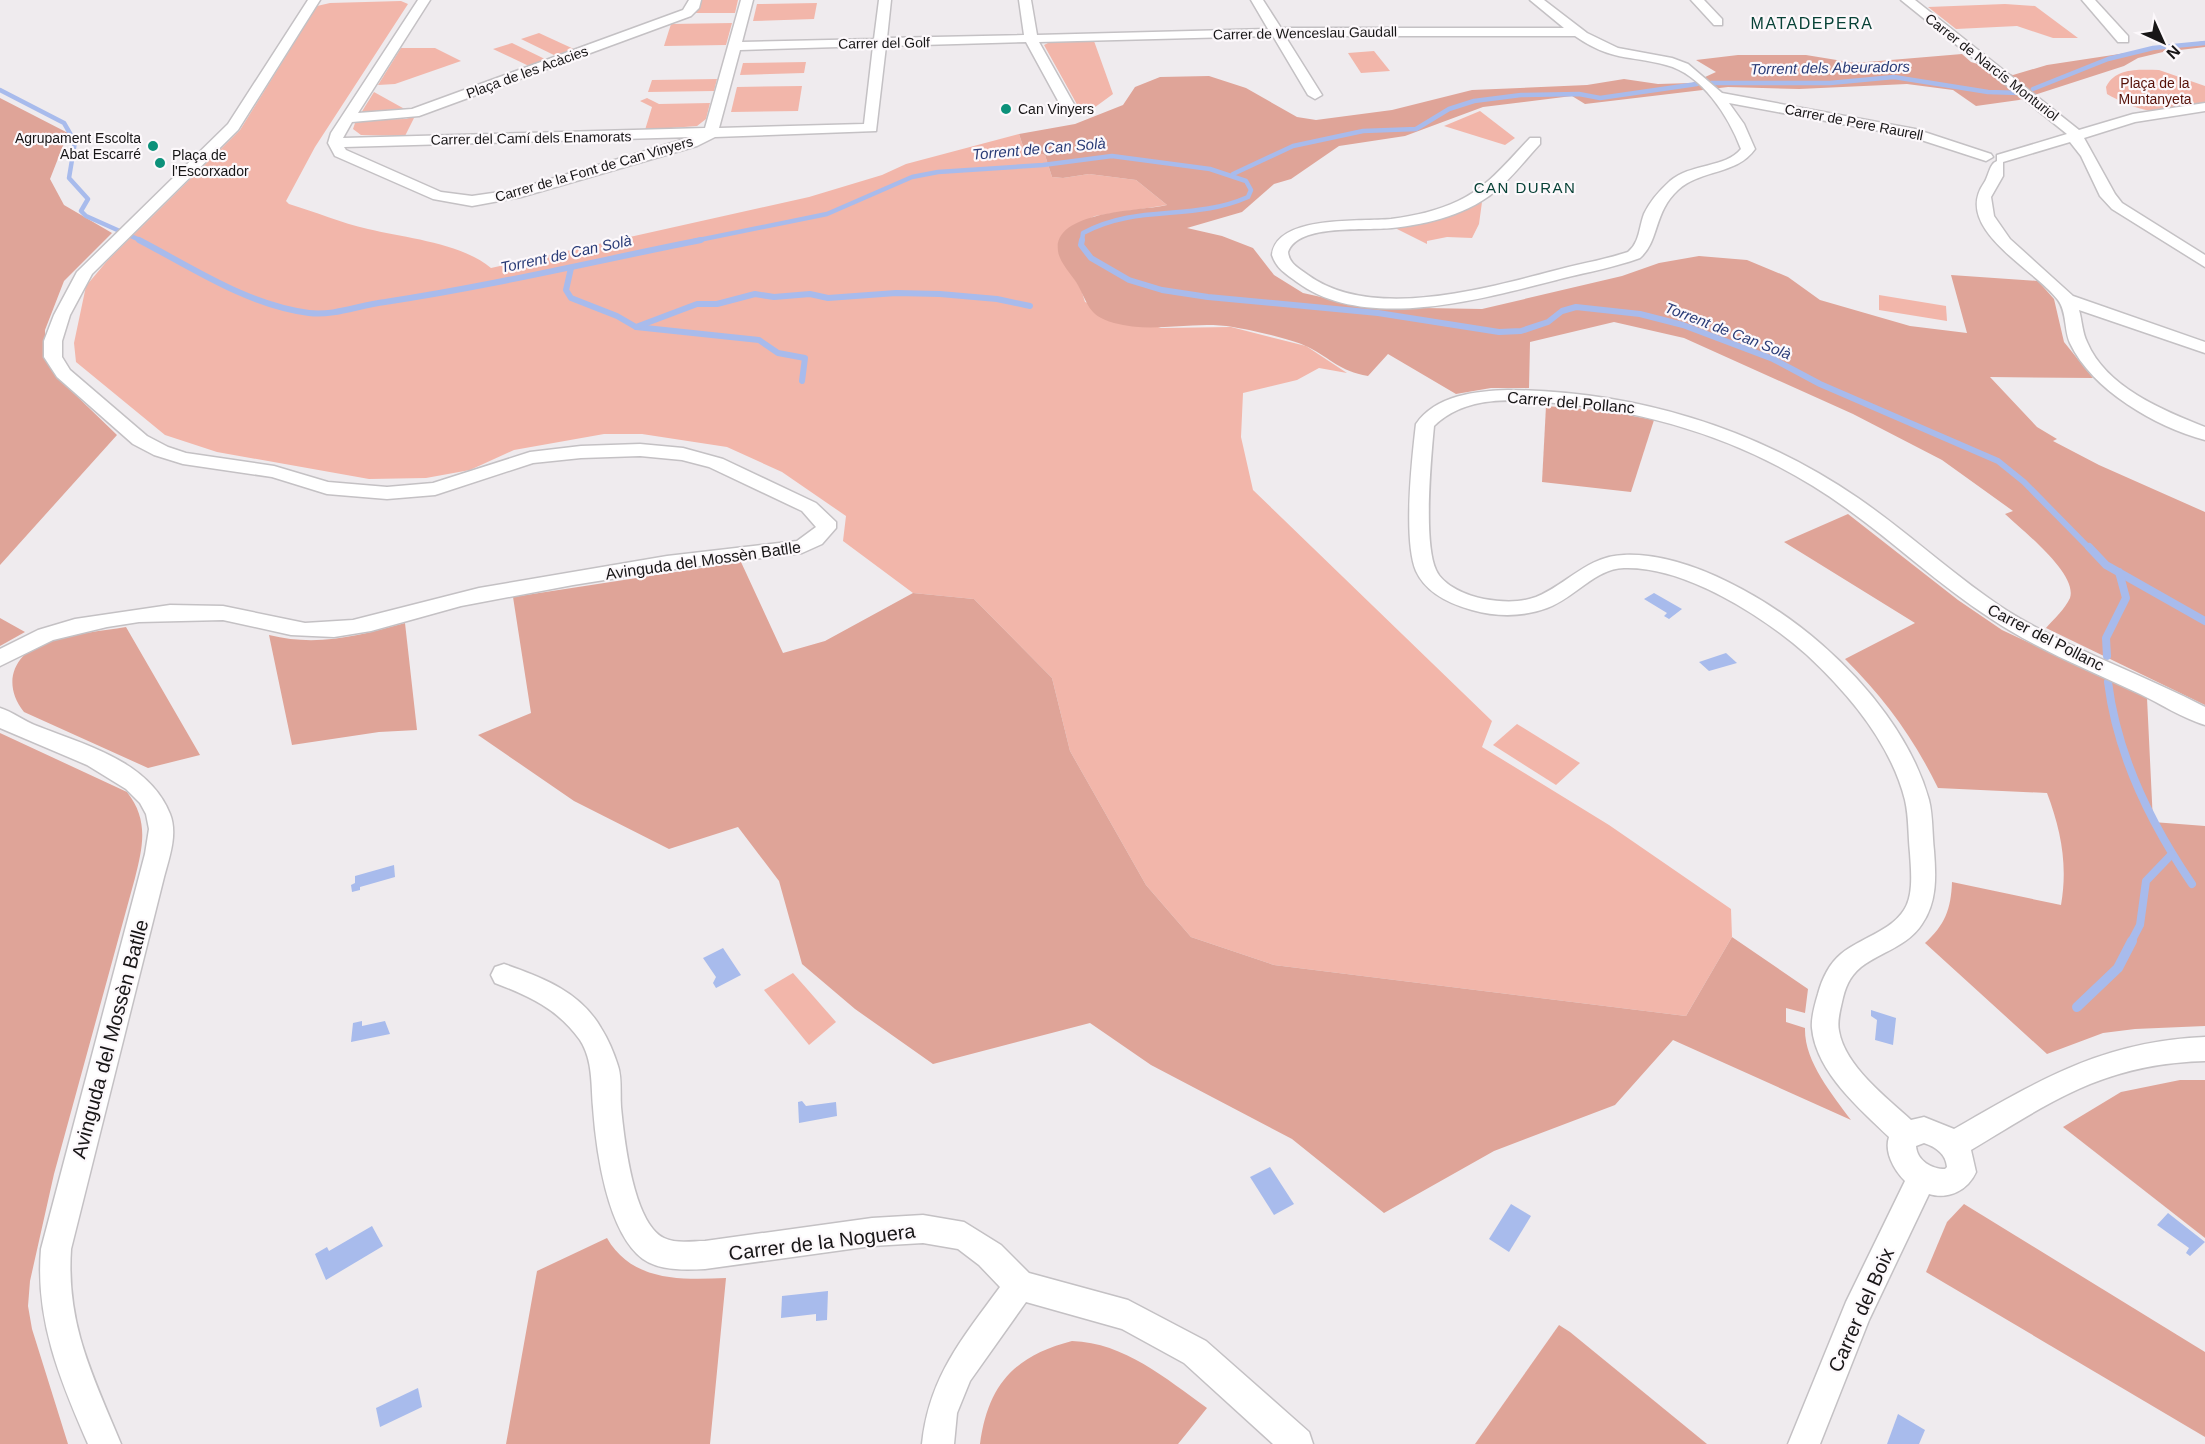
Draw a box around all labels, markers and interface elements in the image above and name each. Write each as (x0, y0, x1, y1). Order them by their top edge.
street label: Carrer de Narcís Monturiol (1922, 10, 2062, 124)
north arrow (2133, 12, 2193, 72)
district label: MATADEPERA (1751, 15, 1873, 32)
street label: Carrer de Wenceslau Gaudall (1213, 23, 1397, 43)
street label: Carrer del Golf (838, 34, 930, 52)
text: N (2163, 42, 2183, 62)
street label: Plaça de les Acàcies (464, 43, 590, 101)
water label: Torrent dels Abeuradors (1750, 58, 1911, 77)
park label: Plaça de la Muntanyeta (2118, 75, 2192, 107)
place label: Can Vinyers (1018, 101, 1094, 117)
street label: Carrer de Pere Raurell (1783, 101, 1925, 143)
marker: Can Vinyers (999, 102, 1013, 116)
street label: Carrer del Camí dels Enamorats (431, 128, 631, 148)
place label: Agrupament Escolta Abat Escarré (15, 130, 141, 162)
street label: Carrer de la Font de Can Vinyers (493, 133, 695, 205)
water label: Torrent de Can Solà (972, 134, 1106, 163)
marker: Agrupament Escolta Abat Escarré (146, 139, 160, 153)
place label: Plaça de l'Escorxador (172, 147, 249, 179)
marker: Plaça de l'Escorxador (153, 156, 167, 170)
district label: CAN DURAN (1474, 179, 1576, 196)
water label: Torrent de Can Solà (499, 231, 633, 276)
water label: Torrent de Can Solà (1663, 299, 1794, 362)
street label: Carrer del Pollanc (1506, 388, 1635, 417)
street label: Avinguda del Mossèn Batlle (604, 538, 802, 583)
street label: Carrer del Pollanc (1985, 601, 2107, 674)
street label: Avinguda del Mossèn Batlle (67, 917, 153, 1161)
street label: Carrer de la Noguera (727, 1220, 917, 1264)
street label: Carrer del Boix (1824, 1245, 1898, 1375)

